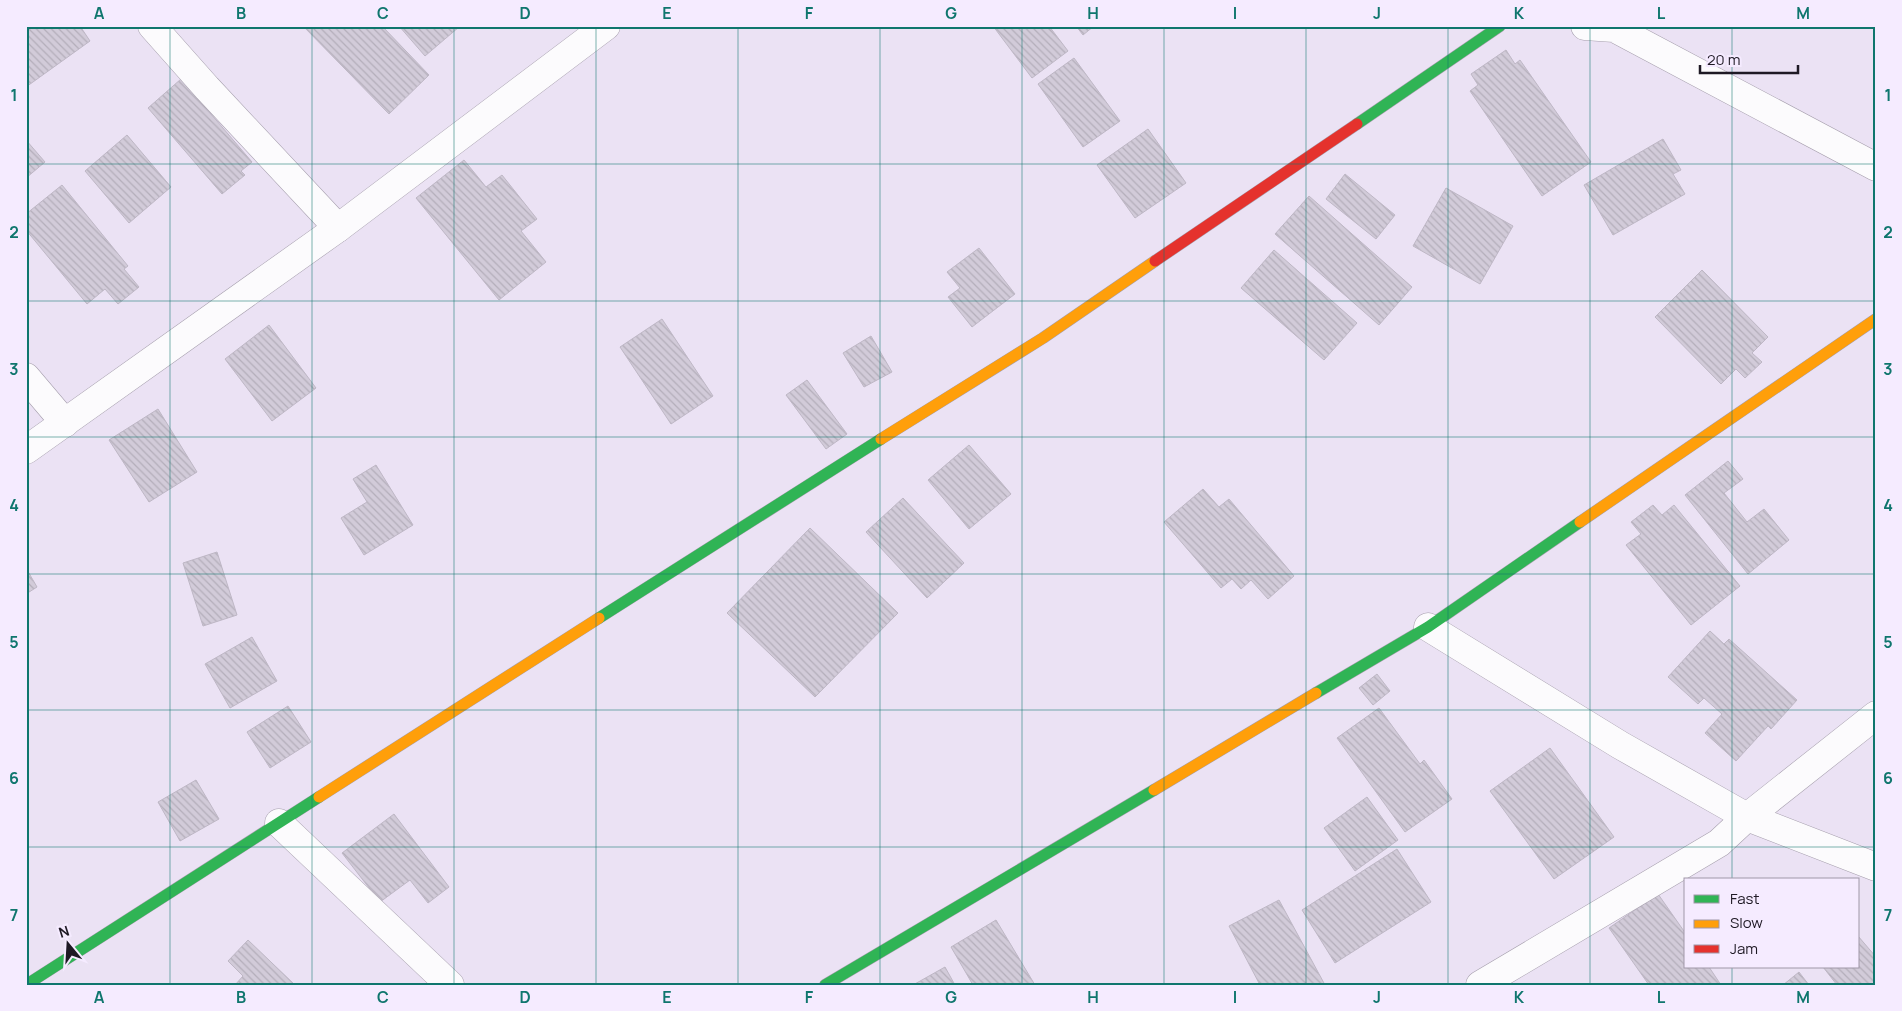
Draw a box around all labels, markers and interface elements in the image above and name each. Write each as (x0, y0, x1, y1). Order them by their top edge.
text: A (94, 2, 105, 24)
text: B (236, 2, 246, 24)
text: C (377, 2, 389, 24)
text: D (519, 2, 531, 24)
text: E (662, 2, 672, 24)
text: F (805, 2, 814, 24)
text: G (945, 2, 957, 24)
text: H (1087, 2, 1099, 24)
text: I (1233, 2, 1237, 24)
text: J (1373, 2, 1381, 24)
text: K (1514, 2, 1525, 24)
text: L (1657, 2, 1666, 24)
text: M (1796, 2, 1810, 24)
scale bar (1700, 42, 1797, 74)
text: 20 m (1707, 49, 1740, 70)
text: 1 (10, 84, 18, 106)
text: 1 (1884, 84, 1892, 106)
text: 2 (9, 221, 19, 243)
text: 2 (1883, 221, 1893, 243)
text: 3 (9, 358, 19, 380)
text: 3 (1883, 358, 1893, 380)
text: 4 (9, 494, 19, 516)
text: 4 (1883, 494, 1893, 516)
text: 5 (9, 631, 19, 653)
text: 5 (1883, 631, 1893, 653)
text: 6 (9, 767, 19, 789)
text: 6 (1883, 767, 1893, 789)
legend (1684, 878, 1860, 968)
text: Fast (1730, 888, 1759, 909)
text: 7 (10, 904, 18, 926)
text: 7 (1884, 904, 1892, 926)
text: Slow (1730, 912, 1763, 933)
north arrow (42, 918, 92, 968)
text: N (56, 921, 72, 942)
text: Jam (1730, 938, 1758, 959)
text: A (94, 986, 105, 1008)
text: B (236, 986, 246, 1008)
text: C (377, 986, 389, 1008)
text: D (519, 986, 531, 1008)
text: E (662, 986, 672, 1008)
text: F (805, 986, 814, 1008)
text: G (945, 986, 957, 1008)
text: H (1087, 986, 1099, 1008)
text: I (1233, 986, 1237, 1008)
text: J (1373, 986, 1381, 1008)
text: K (1514, 986, 1525, 1008)
text: L (1657, 986, 1666, 1008)
text: M (1796, 986, 1810, 1008)

